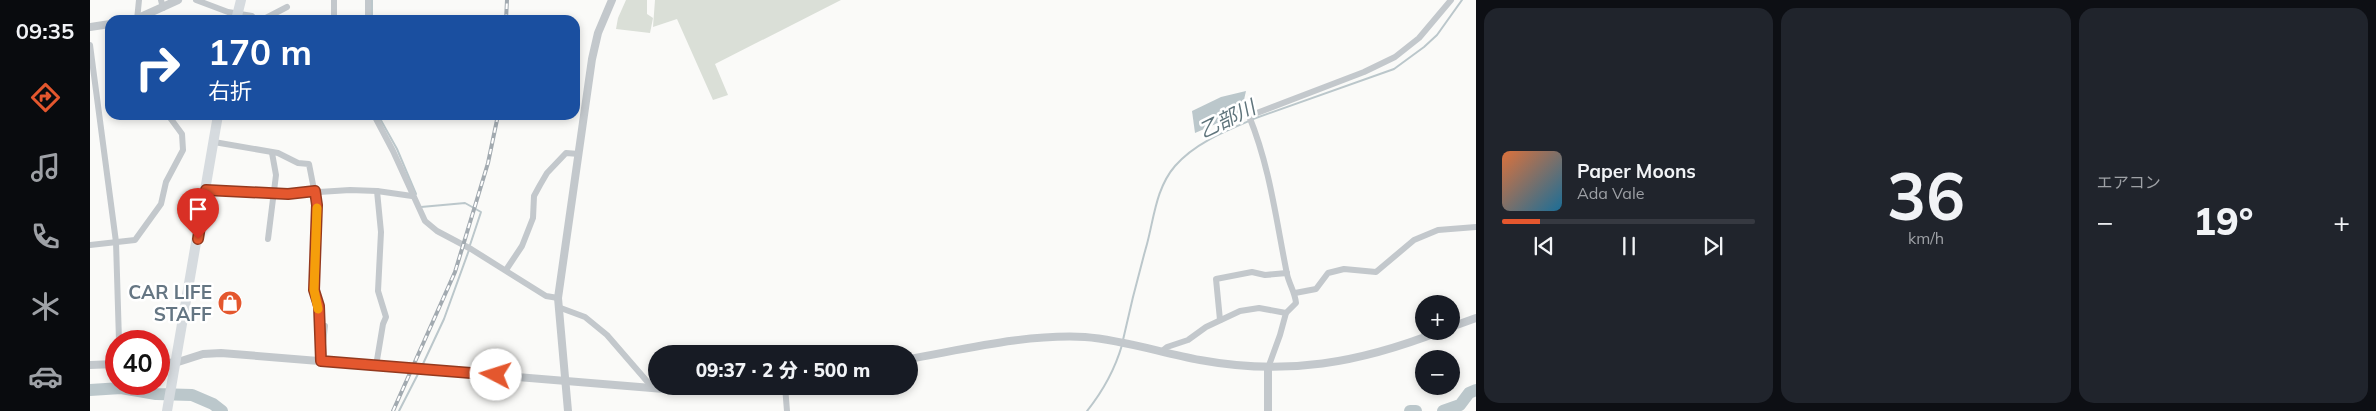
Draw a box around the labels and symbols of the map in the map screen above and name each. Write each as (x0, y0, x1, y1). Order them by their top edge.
water label: 乙部川 (1194, 93, 1261, 143)
pin (177, 188, 219, 239)
place label: CAR LIFE STAFF (128, 280, 212, 326)
shop icon: CAR LIFE STAFF (217, 290, 243, 316)
speed limit sign: 40 (105, 330, 170, 395)
position arrow (469, 348, 521, 400)

